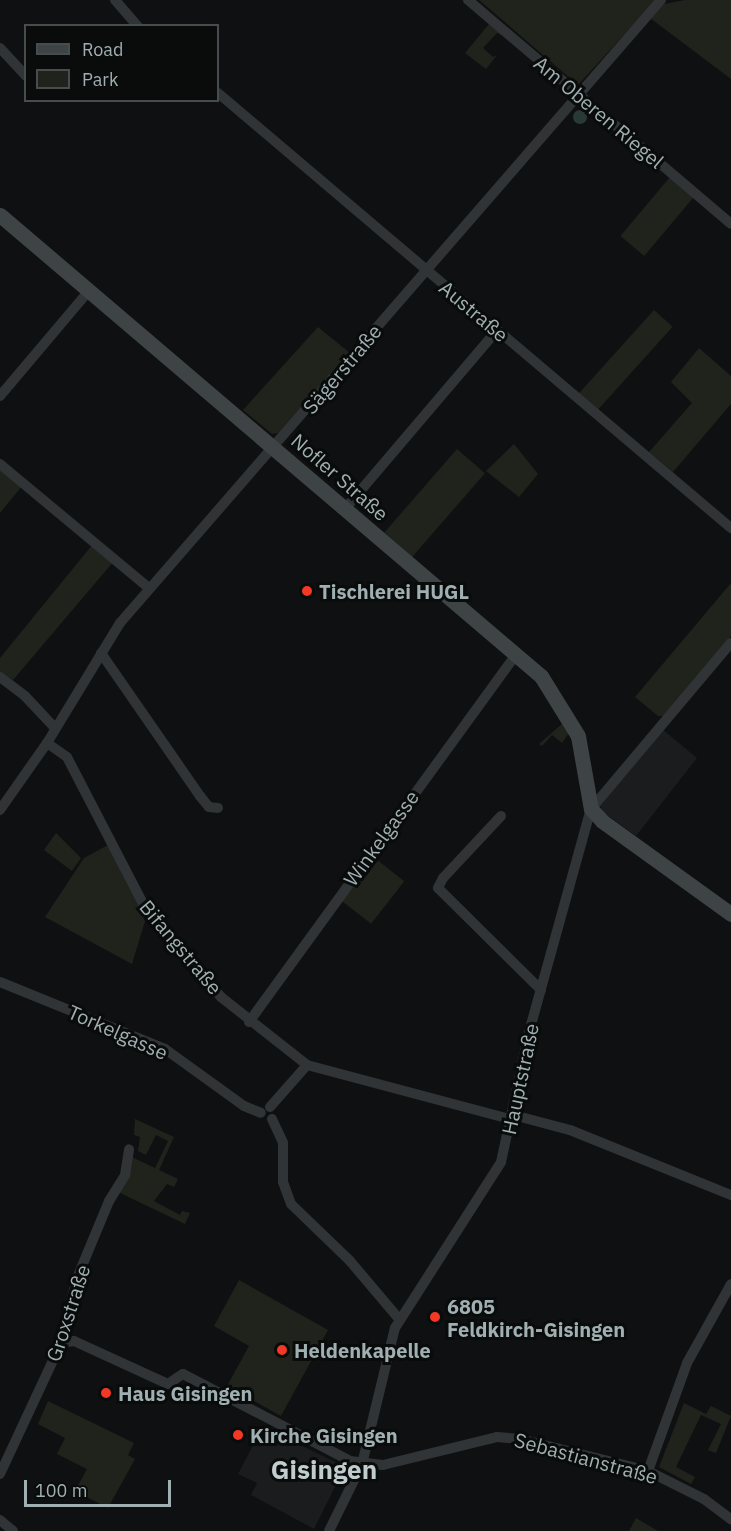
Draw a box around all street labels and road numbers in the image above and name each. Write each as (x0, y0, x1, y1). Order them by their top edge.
street label: Am Oberen Riegel (529, 51, 669, 173)
street label: Austraße (435, 275, 513, 347)
street label: Sägerstraße (298, 319, 386, 419)
street label: Nofler Straße (287, 428, 393, 526)
street label: Winkelgasse (338, 786, 424, 890)
street label: Bifangstraße (135, 895, 227, 999)
street label: Torkelgasse (64, 999, 172, 1065)
street label: Hauptstraße (497, 1021, 543, 1137)
street label: Groxstraße (41, 1262, 95, 1364)
street label: Sebastianstraße (512, 1427, 660, 1489)

